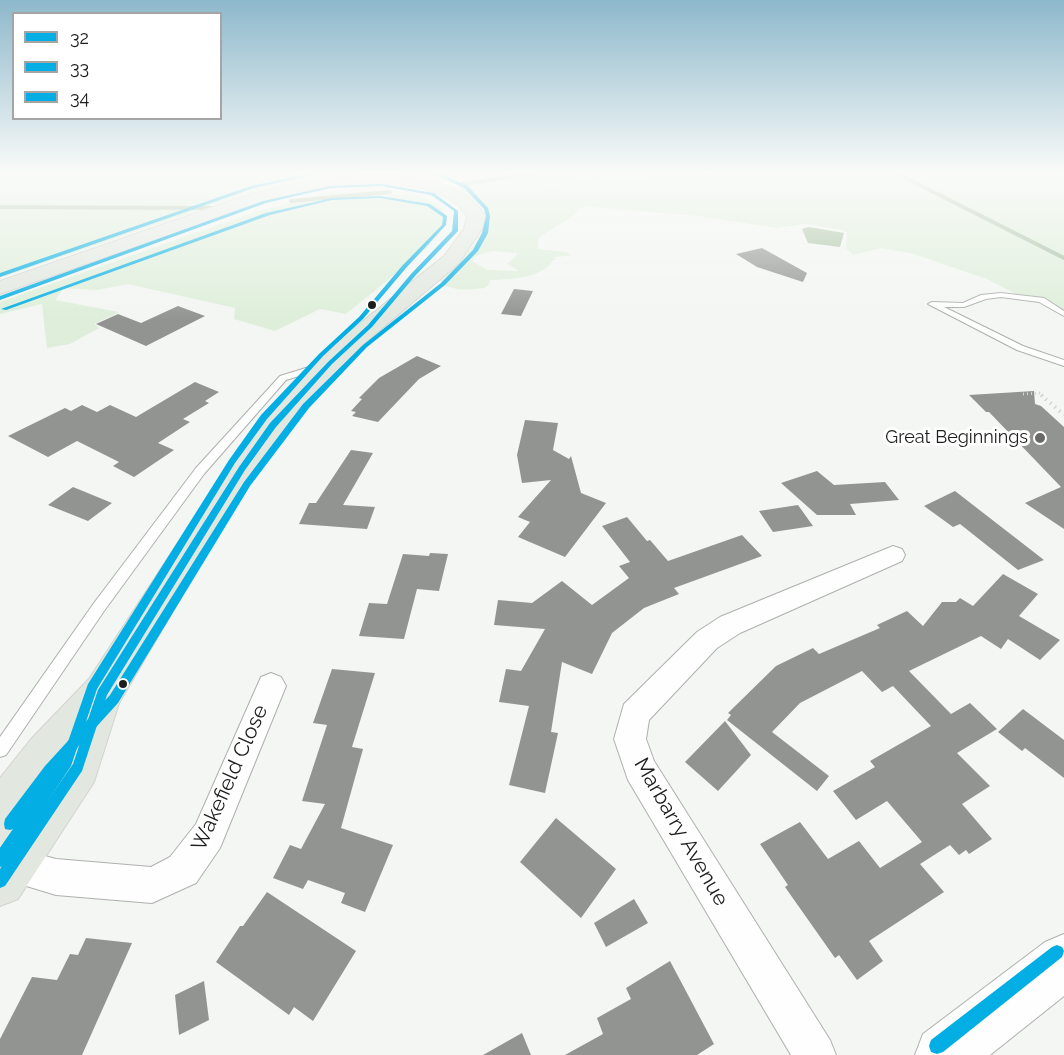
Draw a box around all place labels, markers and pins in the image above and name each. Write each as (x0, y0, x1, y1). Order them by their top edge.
unlabelled marker (366, 299, 378, 311)
place label: Great Beginnings (885, 427, 1028, 449)
marker: Great Beginnings (1033, 431, 1047, 445)
unlabelled marker (117, 678, 129, 690)

